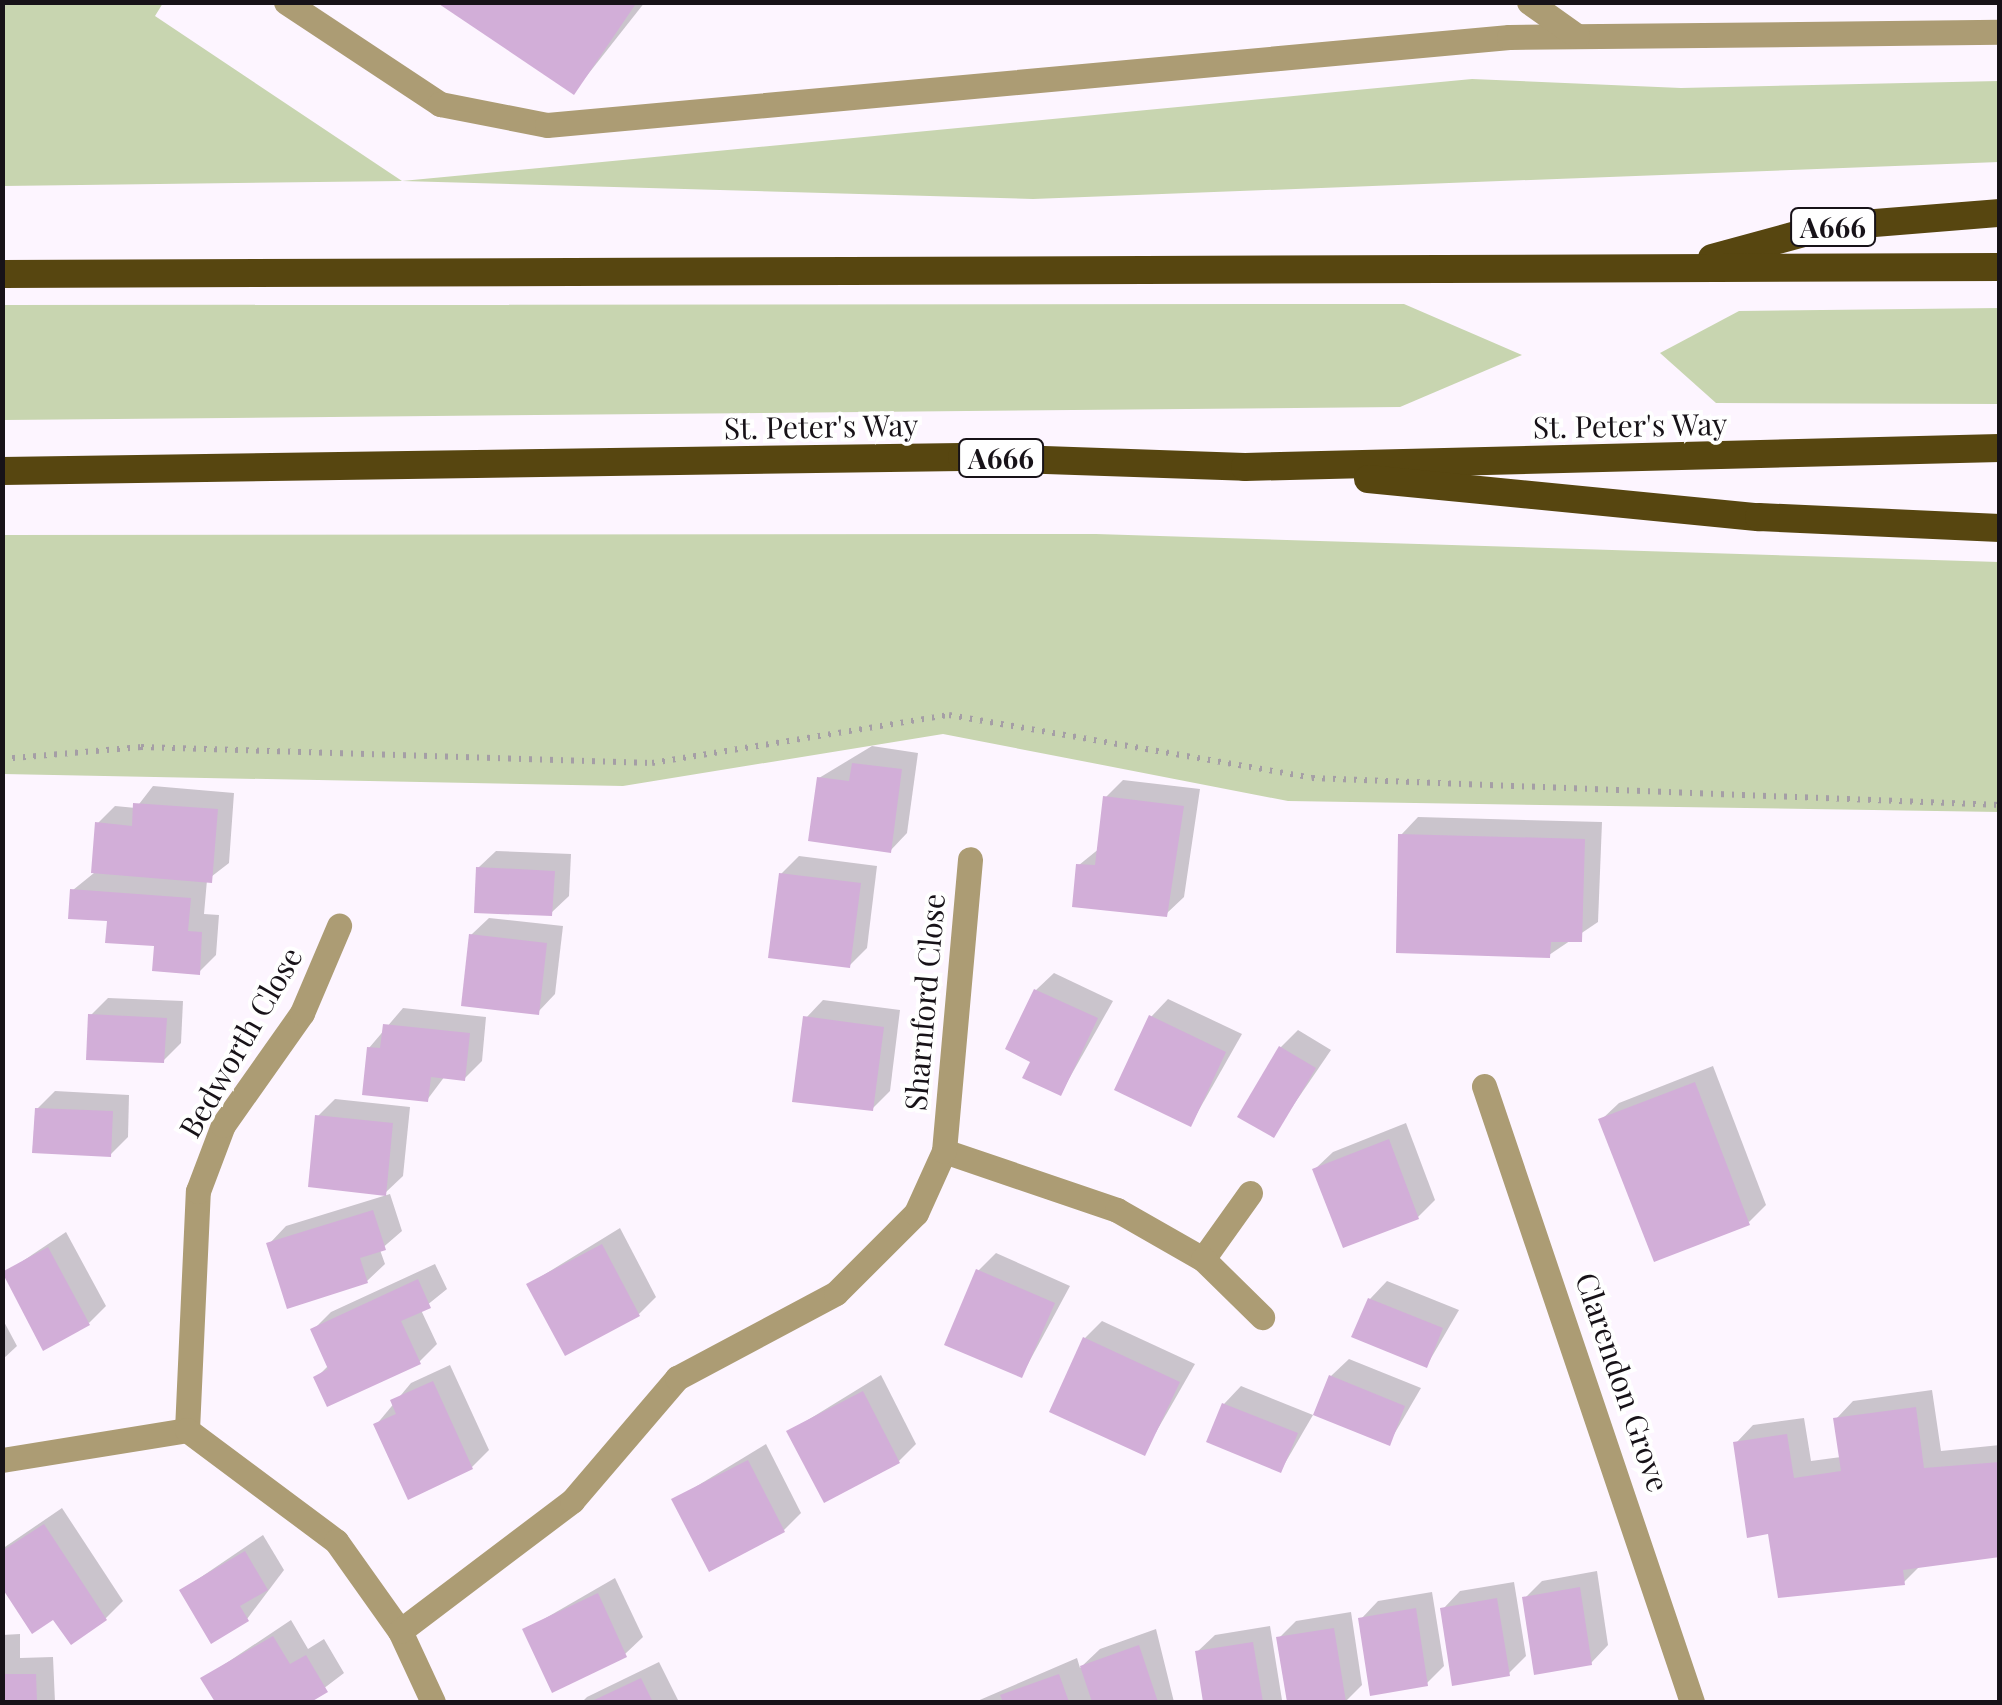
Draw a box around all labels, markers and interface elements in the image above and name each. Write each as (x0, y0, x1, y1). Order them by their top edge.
road number: A666 (1788, 204, 1878, 250)
street label: St. Peter's Way (1532, 405, 1728, 445)
street label: St. Peter's Way (723, 406, 919, 446)
road number: A666 (956, 435, 1046, 481)
street label: Sharnford Close (897, 892, 951, 1112)
street label: Bedworth Close (171, 941, 309, 1143)
street label: Clarendon Grove (1569, 1268, 1677, 1496)

